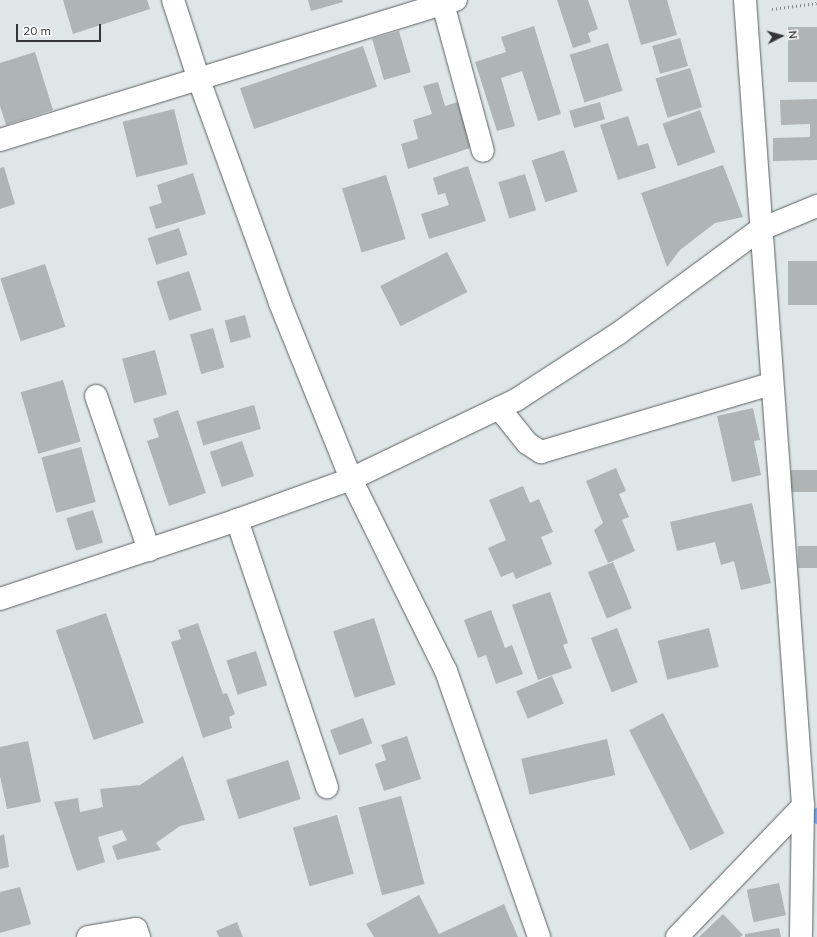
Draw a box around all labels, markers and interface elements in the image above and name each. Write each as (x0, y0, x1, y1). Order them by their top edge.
scale bar (18, 16, 103, 42)
north arrow (761, 16, 801, 56)
text: 20 m (23, 23, 51, 38)
text: N (786, 30, 800, 40)

